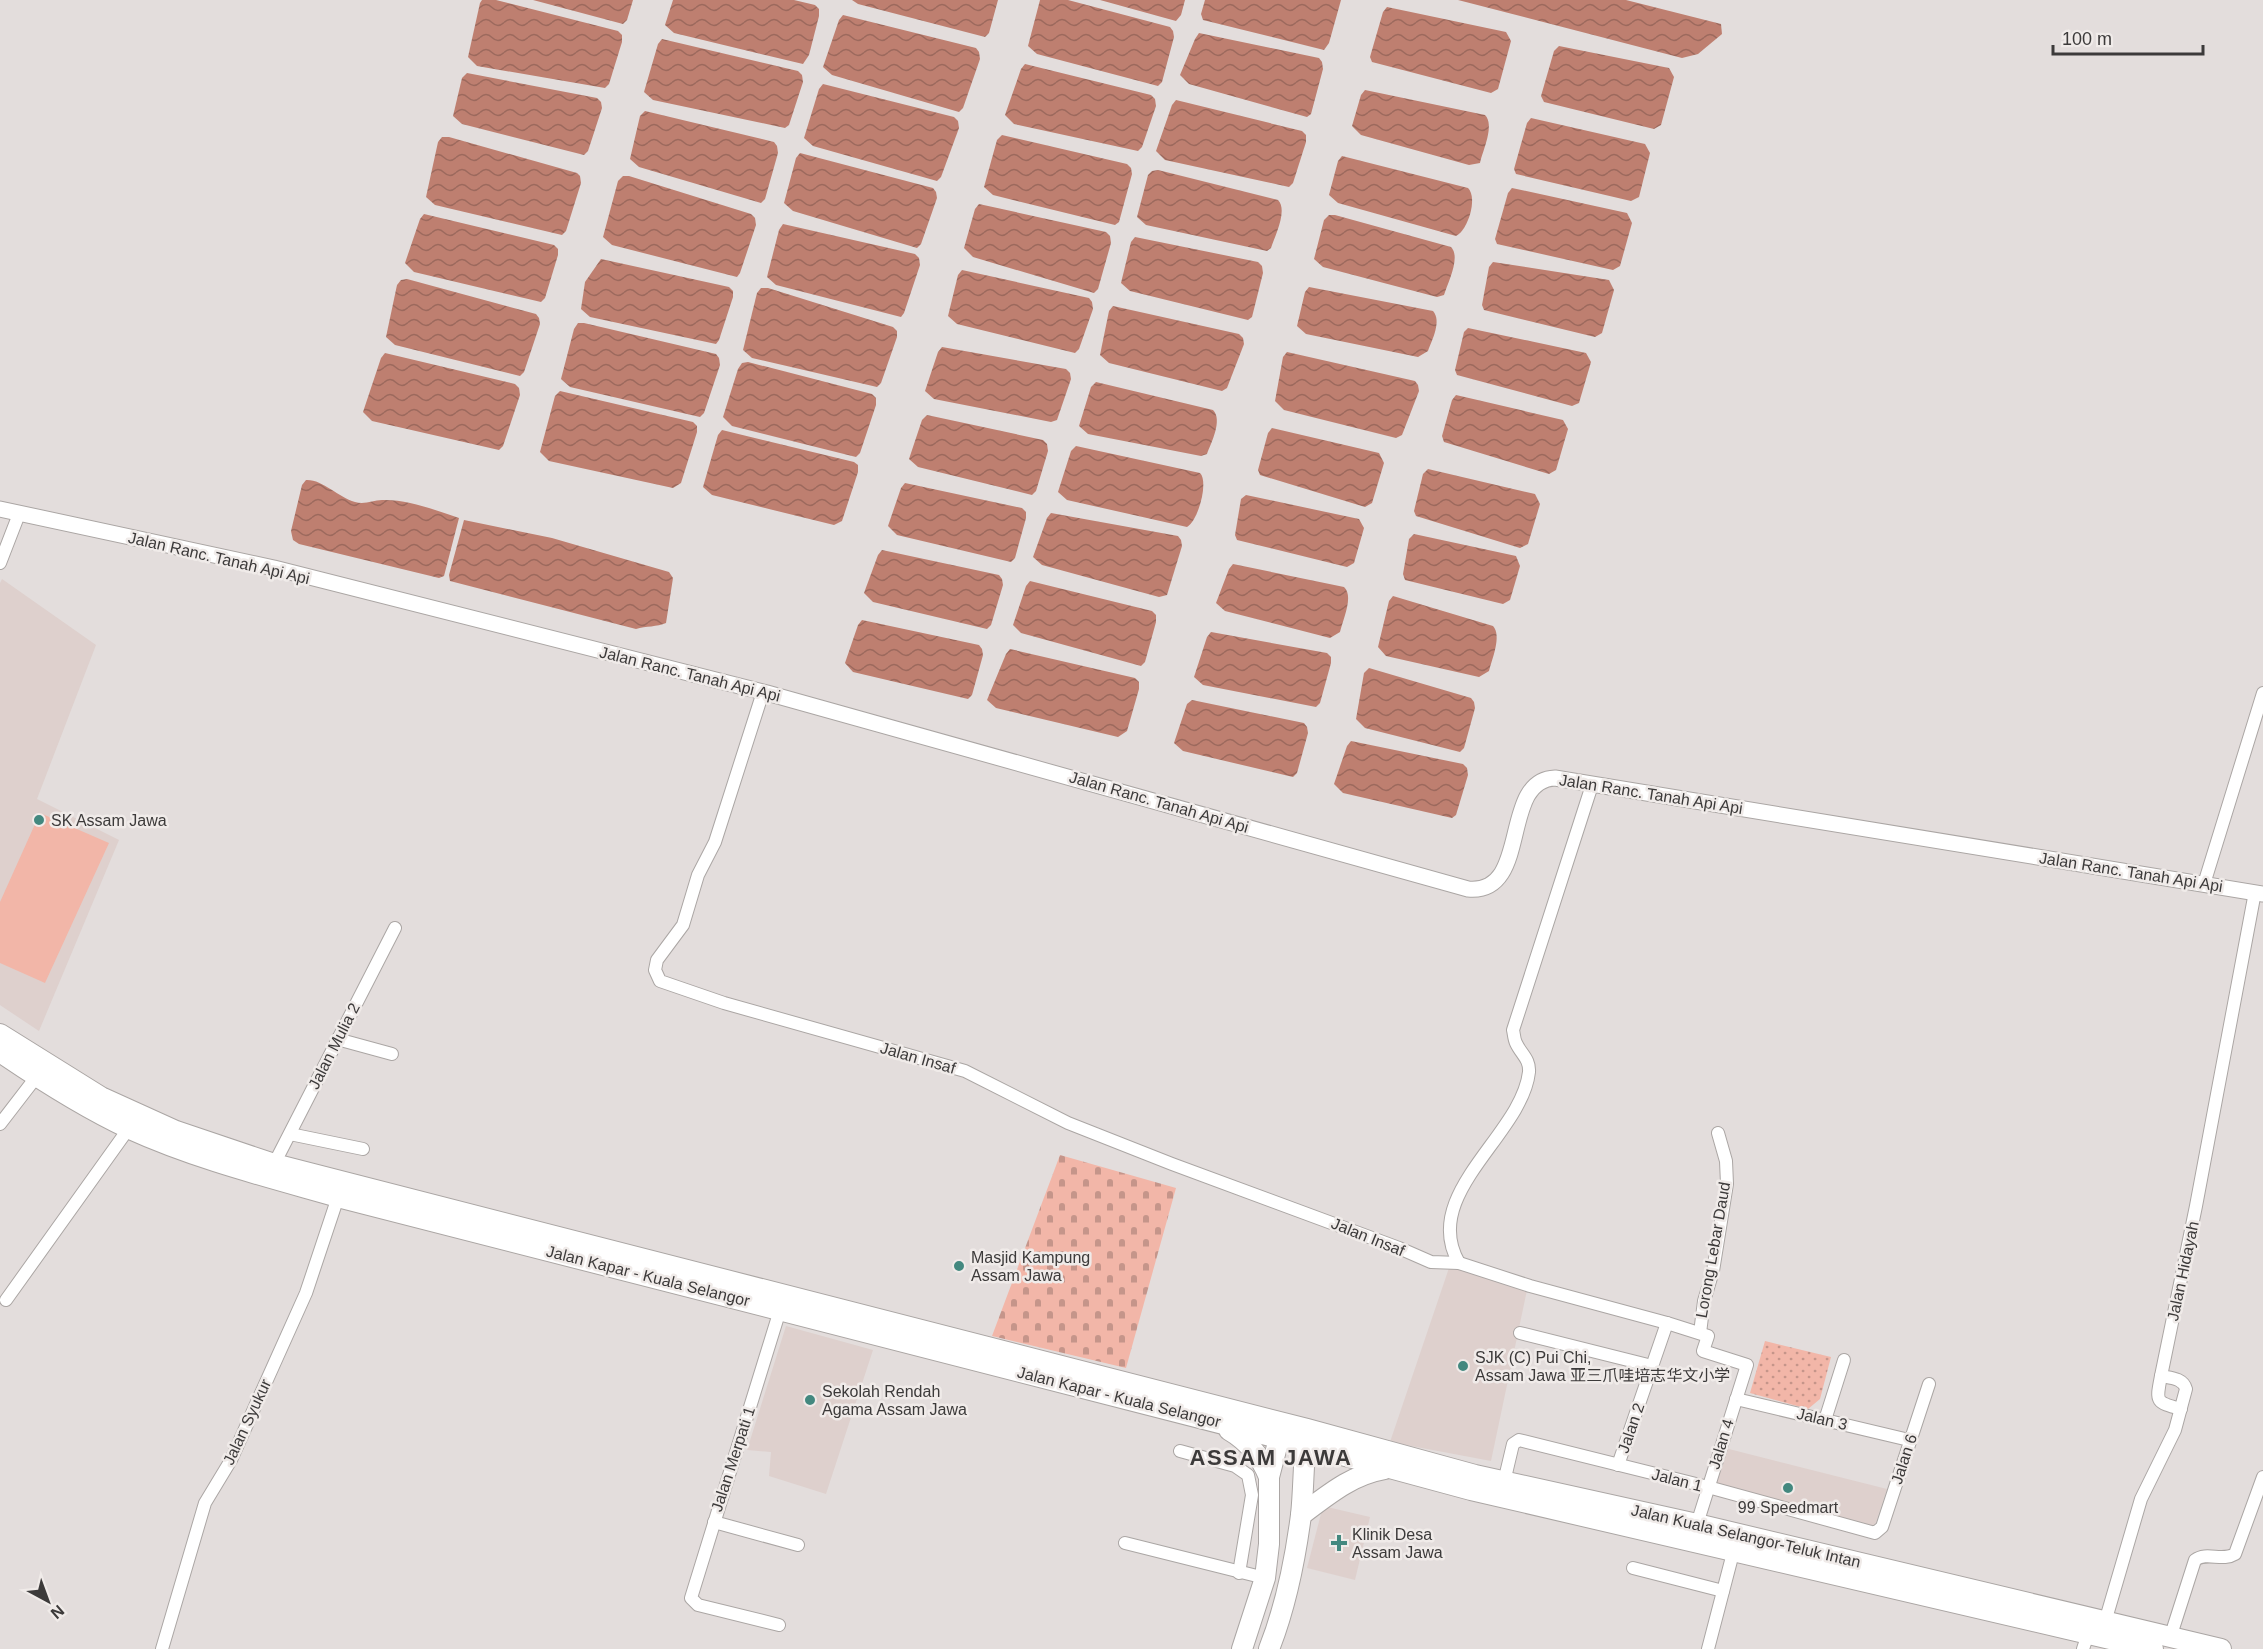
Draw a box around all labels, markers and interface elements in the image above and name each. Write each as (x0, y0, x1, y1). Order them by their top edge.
scale bar (2053, 18, 2203, 56)
text: 100 m (2062, 29, 2112, 49)
street label: Jalan Ranc. Tanah Api Api (127, 529, 311, 587)
street label: Jalan Ranc. Tanah Api Api (598, 643, 782, 705)
street label: Jalan Ranc. Tanah Api Api (1067, 768, 1251, 836)
street label: Jalan Ranc. Tanah Api Api (1558, 771, 1744, 817)
place label: SK Assam Jawa (51, 812, 167, 829)
marker: SK Assam Jawa (32, 813, 46, 827)
street label: Jalan Ranc. Tanah Api Api (2038, 849, 2224, 895)
street label: Jalan Mulia 2 (305, 1000, 363, 1092)
street label: Jalan Insaf (878, 1039, 958, 1077)
street label: Lorong Lebar Daud (1693, 1181, 1733, 1319)
street label: Jalan Insaf (1329, 1215, 1408, 1260)
street label: Jalan Hidayah (2164, 1220, 2202, 1322)
street label: Jalan Kapar - Kuala Selangor (545, 1242, 752, 1310)
place label: Masjid Kampung Assam Jawa (971, 1249, 1090, 1284)
marker: Masjid Kampung Assam Jawa (952, 1259, 966, 1273)
place label: SJK (C) Pui Chi, Assam Jawa 亚三爪哇培志华文小学 (1475, 1349, 1730, 1384)
marker: SJK (C) Pui Chi, Assam Jawa 亚三爪哇培志华文小学 (1456, 1359, 1470, 1373)
street label: Jalan Kapar - Kuala Selangor (1016, 1363, 1223, 1431)
street label: Jalan Syukur (220, 1376, 275, 1468)
place label: Sekolah Rendah Agama Assam Jawa (822, 1383, 967, 1418)
marker: Sekolah Rendah Agama Assam Jawa (803, 1393, 817, 1407)
street label: Jalan 2 (1615, 1401, 1647, 1455)
street label: Jalan Merpati 1 (708, 1404, 758, 1514)
street label: Jalan 3 (1795, 1405, 1849, 1433)
street label: Jalan 4 (1705, 1417, 1737, 1471)
street label: Jalan 6 (1888, 1432, 1920, 1486)
district label: ASSAM JAWA (1190, 1445, 1352, 1470)
street label: Jalan 1 (1650, 1466, 1704, 1495)
marker: 99 Speedmart (1781, 1481, 1795, 1495)
place label: 99 Speedmart (1738, 1499, 1839, 1516)
street label: Jalan Kuala Selangor-Teluk Intan (1630, 1501, 1862, 1571)
place label: Klinik Desa Assam Jawa (1352, 1526, 1443, 1561)
marker: Klinik Desa Assam Jawa (1330, 1534, 1348, 1552)
north arrow (18, 1571, 78, 1631)
text: N (48, 1602, 67, 1622)

